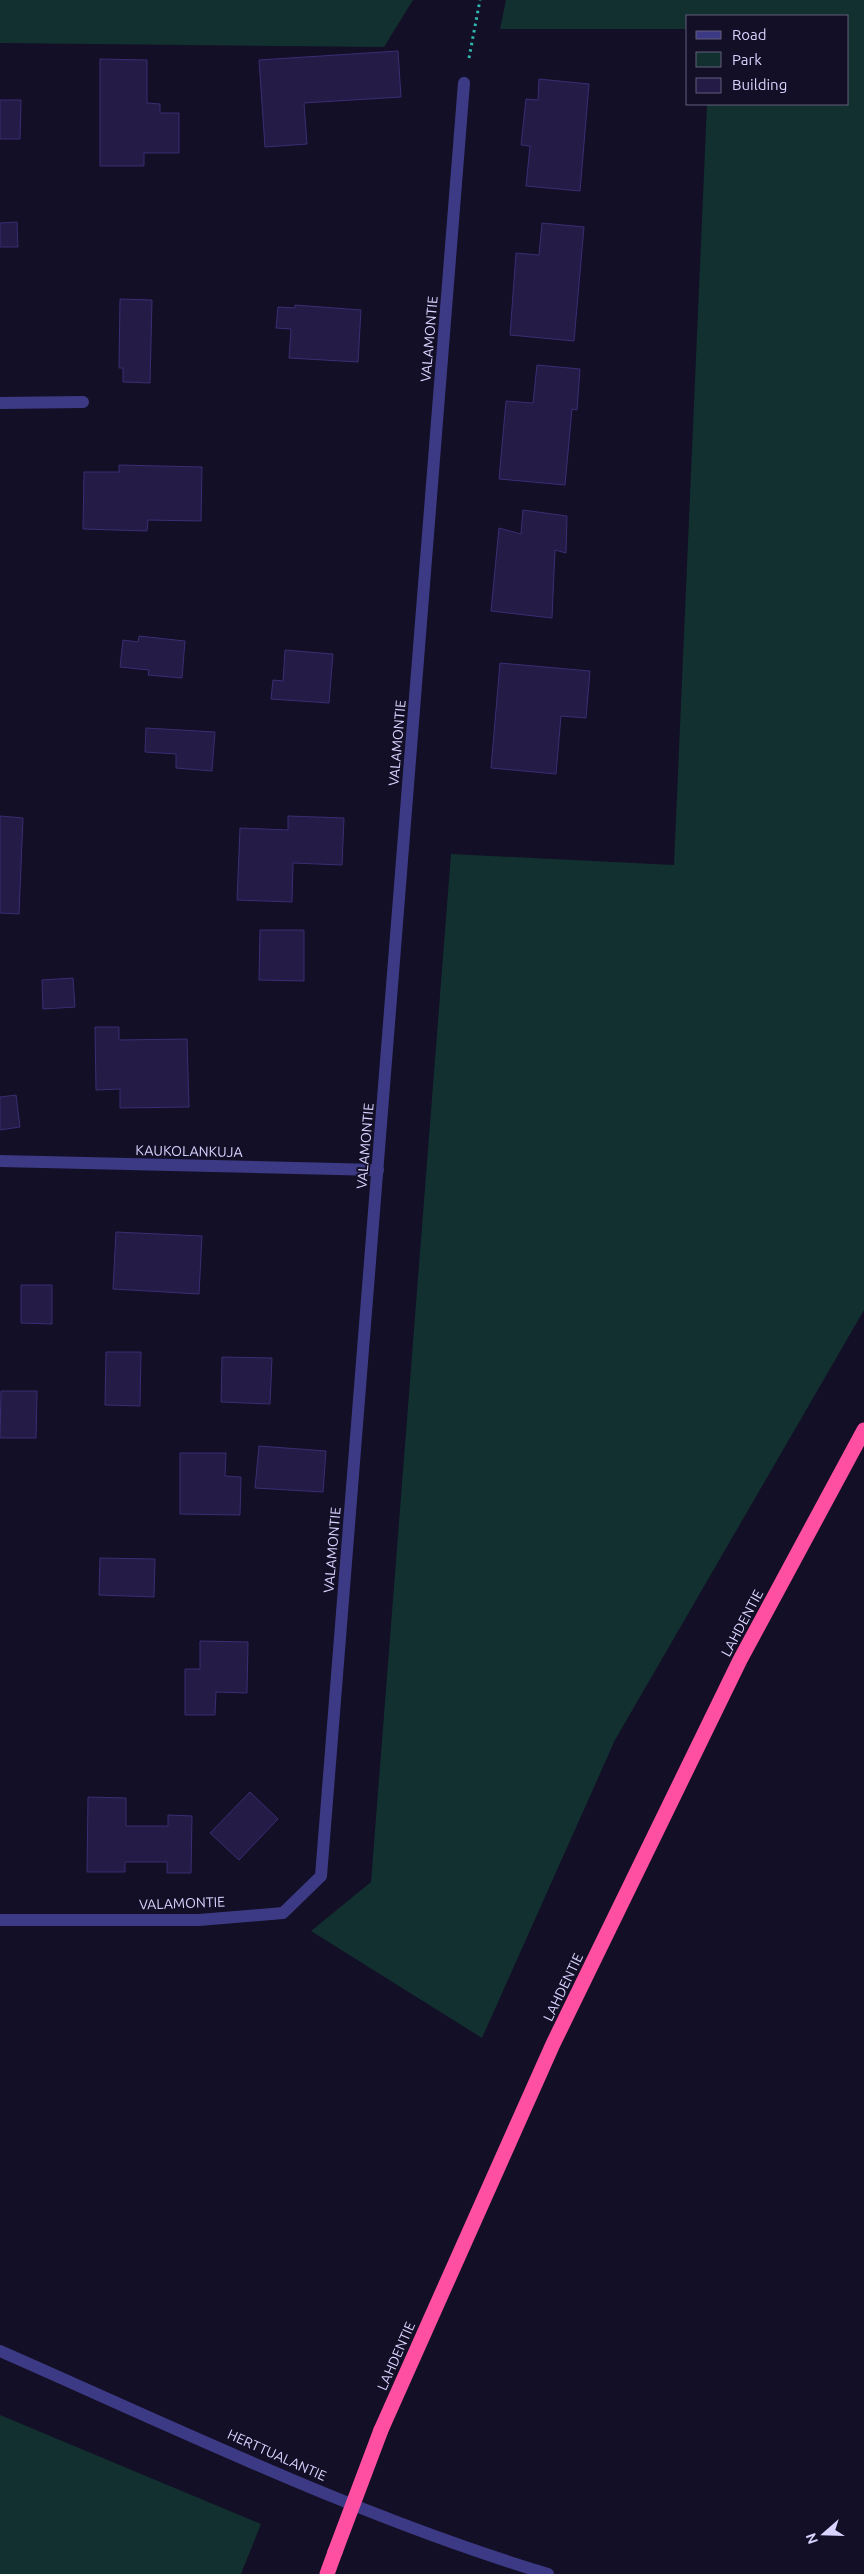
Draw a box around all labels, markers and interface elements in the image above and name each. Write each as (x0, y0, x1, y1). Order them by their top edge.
legend (686, 15, 849, 105)
text: Road (732, 26, 767, 43)
text: Park (732, 51, 762, 68)
text: Building (732, 76, 787, 93)
street label: VALAMONTIE (417, 295, 441, 383)
street label: VALAMONTIE (385, 699, 409, 787)
street label: VALAMONTIE (353, 1102, 377, 1190)
street label: KAUKOLANKUJA (135, 1142, 243, 1160)
street label: VALAMONTIE (320, 1506, 344, 1594)
street label: LAHDENTIE (718, 1587, 766, 1659)
street label: VALAMONTIE (139, 1893, 225, 1912)
street label: LAHDENTIE (540, 1950, 586, 2023)
street label: LAHDENTIE (374, 2319, 418, 2393)
street label: HERTTUALANTIE (225, 2426, 329, 2484)
north arrow (799, 2509, 849, 2559)
text: N (802, 2531, 821, 2546)

